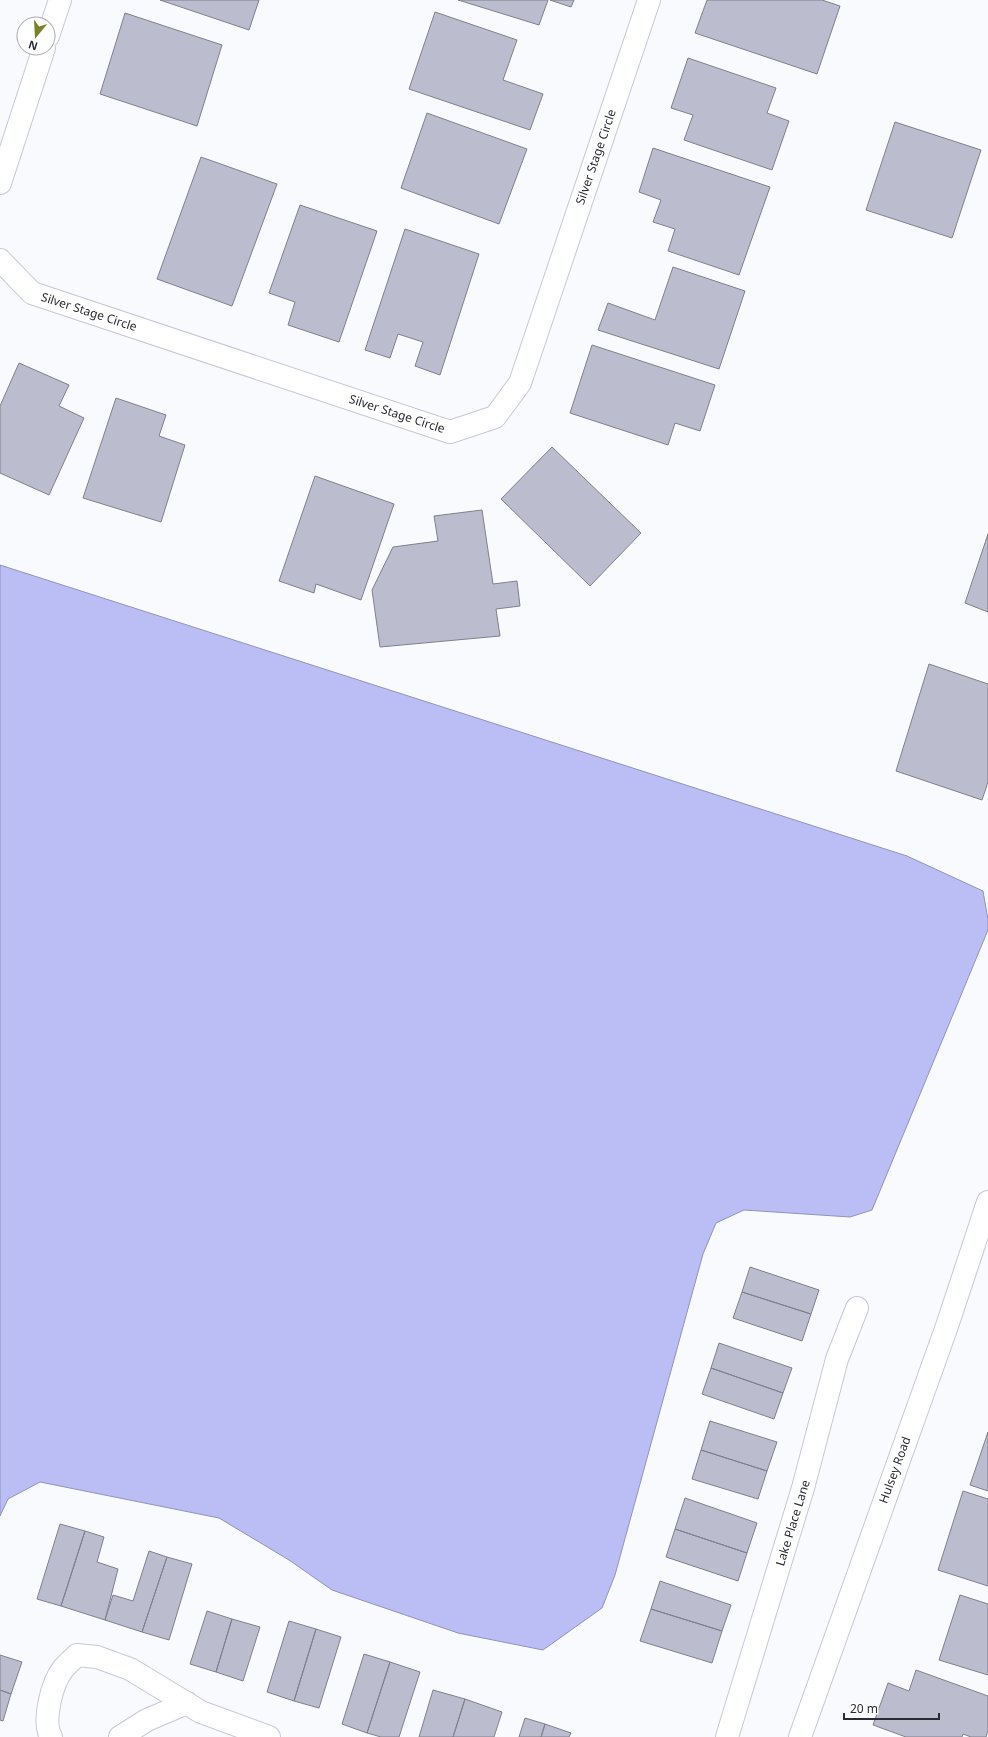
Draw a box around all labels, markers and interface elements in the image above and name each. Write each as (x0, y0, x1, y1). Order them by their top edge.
north arrow (16, 16, 56, 56)
text: N (26, 37, 39, 55)
street label: Silver Stage Circle (571, 107, 620, 207)
street label: Silver Stage Circle (39, 288, 139, 335)
street label: Silver Stage Circle (347, 390, 447, 437)
street label: Hulsey Road (875, 1434, 914, 1506)
street label: Lake Place Lane (771, 1477, 814, 1568)
scale bar (844, 1695, 939, 1721)
text: 20 m (850, 1700, 878, 1717)

